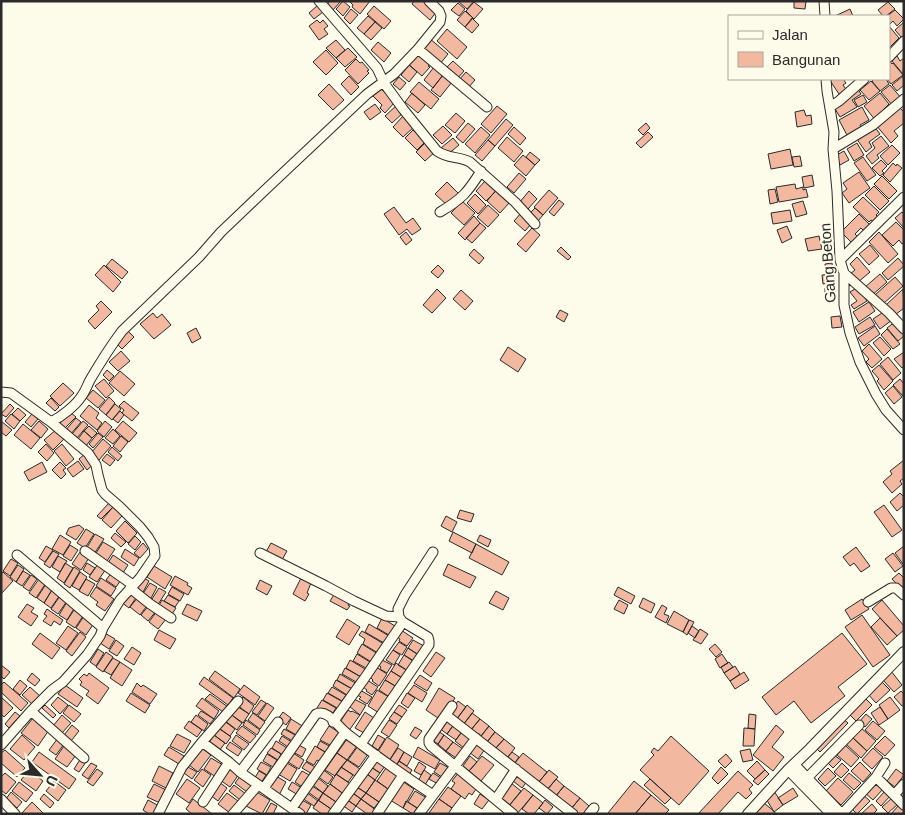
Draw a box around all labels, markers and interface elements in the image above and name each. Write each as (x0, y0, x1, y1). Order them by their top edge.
legend (728, 15, 890, 80)
text: Jalan (772, 26, 808, 43)
text: Bangunan (772, 51, 840, 68)
street label: Gang Beton (816, 223, 839, 304)
north arrow (15, 750, 65, 800)
text: U (42, 773, 61, 789)

